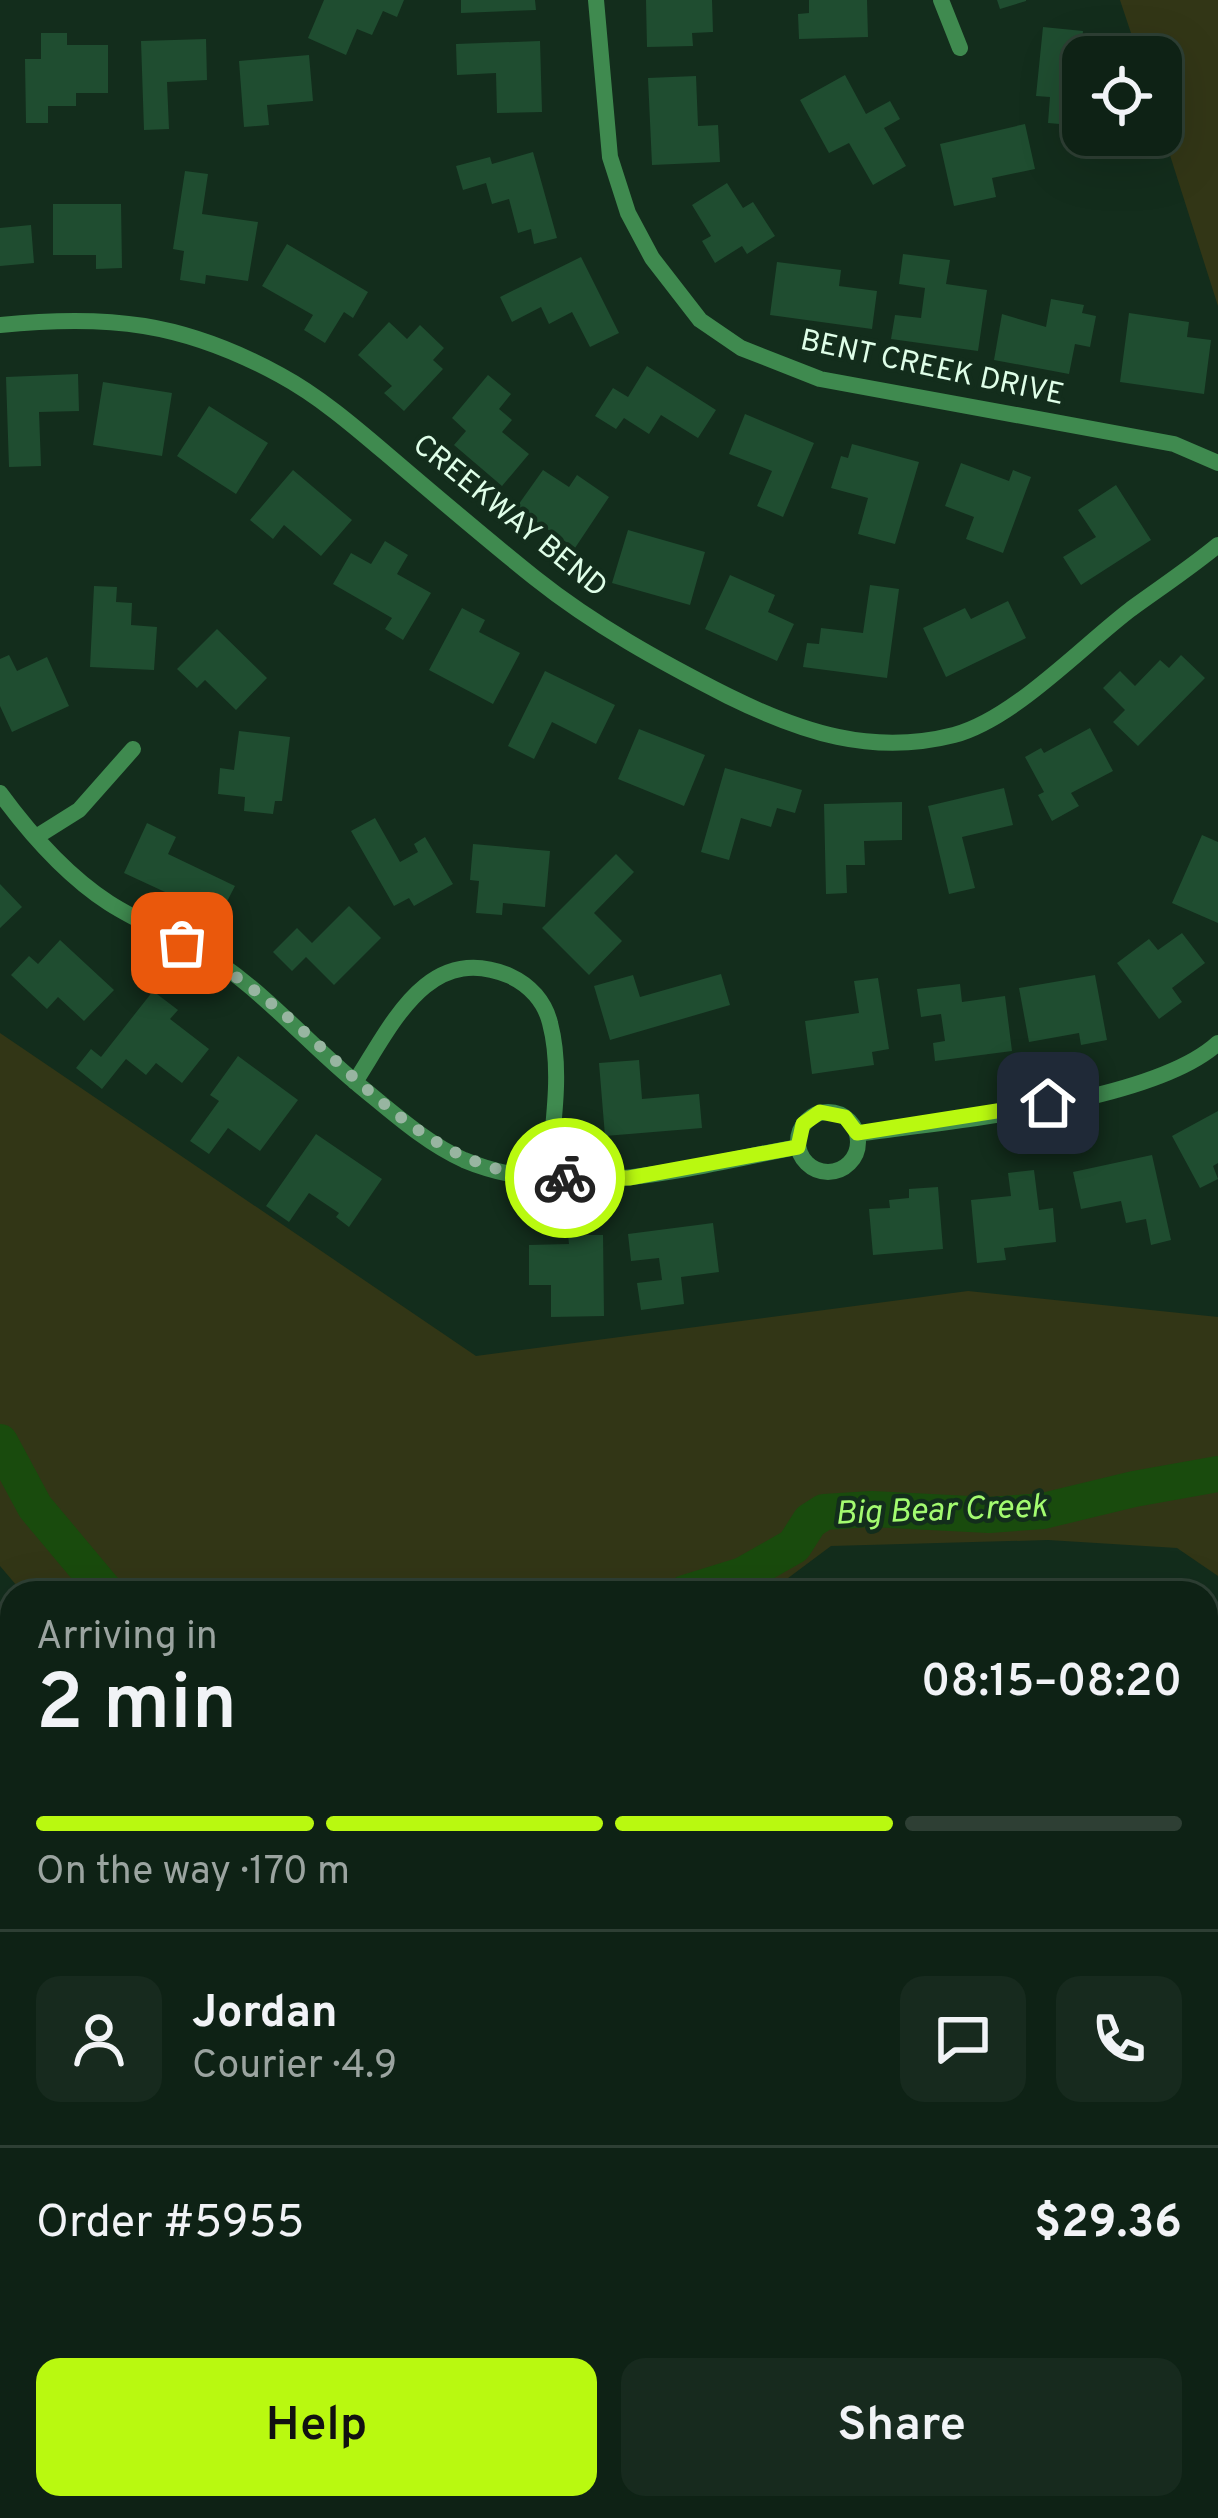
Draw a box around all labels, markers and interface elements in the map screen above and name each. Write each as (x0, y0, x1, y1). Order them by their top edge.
map controls (1062, 36, 1182, 156)
button: locate (1062, 36, 1182, 156)
street label: BENT CREEK DRIVE (797, 323, 1067, 415)
street label: CREEKWAY BEND (404, 427, 614, 607)
pin (131, 892, 233, 994)
icon: bag (149, 910, 215, 976)
pin (997, 1052, 1099, 1154)
icon: home (1015, 1070, 1081, 1136)
courier (505, 1118, 625, 1238)
icon: bike (532, 1145, 598, 1211)
water label: Big Bear Creek (834, 1487, 1049, 1537)
text: Arriving in (36, 1614, 218, 1663)
text: 08:15–08:20 (921, 1655, 1182, 1712)
text: 2 min (36, 1658, 237, 1757)
text: On the way · 170 m (36, 1849, 350, 1898)
button: person (36, 1976, 162, 2102)
button: chat (900, 1976, 1026, 2102)
button: phone (1056, 1976, 1182, 2102)
text: Jordan (192, 1986, 338, 2043)
text: Courier · 4.9 (192, 2043, 397, 2092)
text: Order #5955 (36, 2196, 304, 2253)
text: $29.36 (1034, 2196, 1182, 2253)
button: Help (36, 2358, 597, 2496)
button: Share (621, 2358, 1182, 2496)

